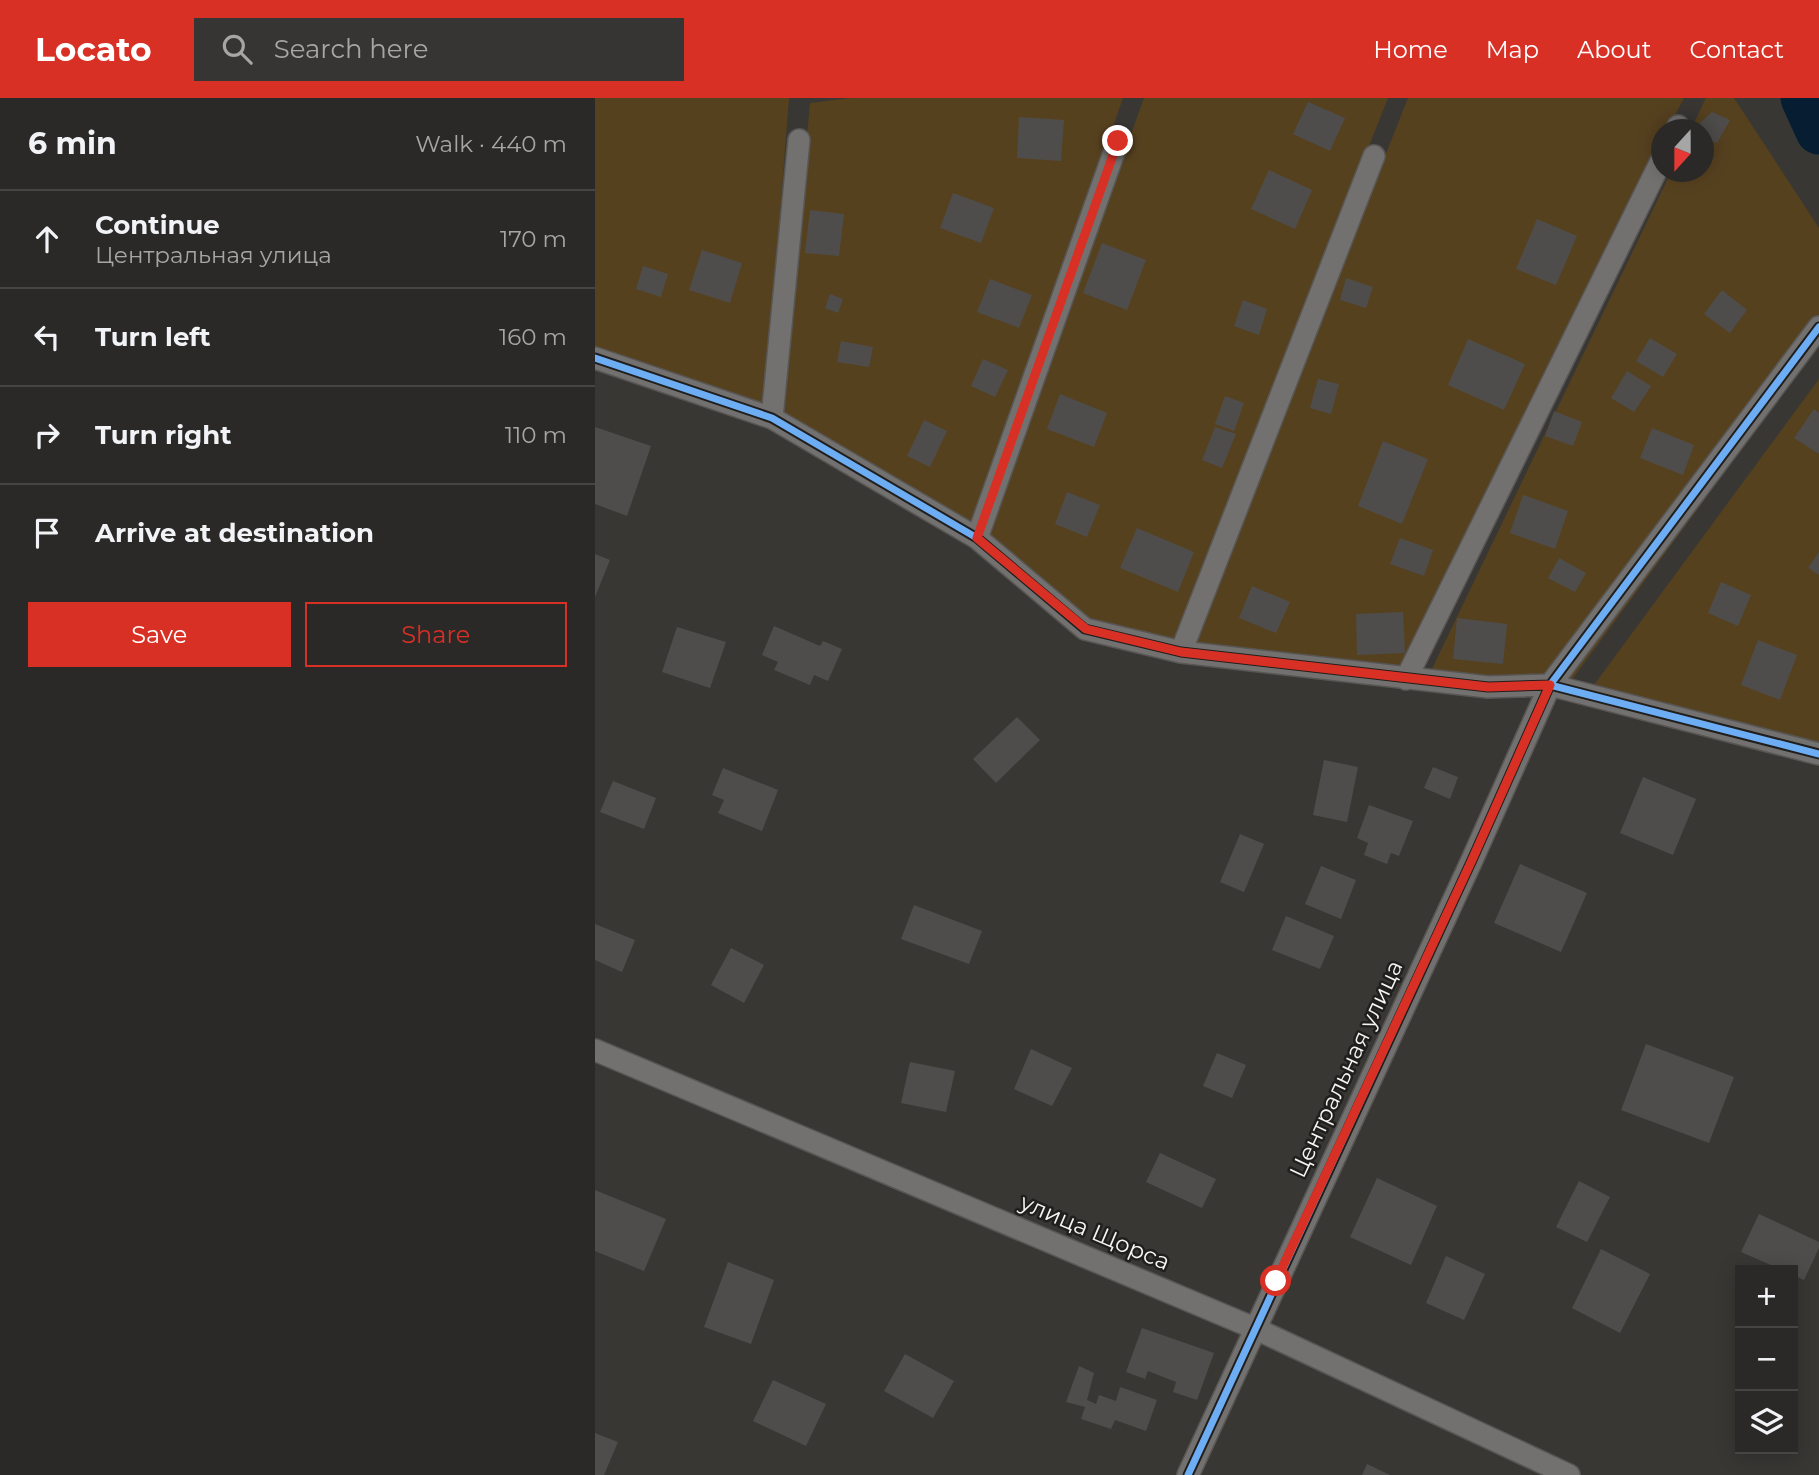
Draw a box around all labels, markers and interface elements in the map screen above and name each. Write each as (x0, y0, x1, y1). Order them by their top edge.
search box (194, 18, 684, 81)
text: Locato (35, 29, 152, 69)
icon: search (218, 30, 256, 68)
text: Search here (274, 33, 428, 65)
text: Home (1373, 35, 1448, 64)
text: Map (1486, 35, 1539, 64)
text: About (1577, 35, 1651, 64)
text: Contact (1689, 35, 1784, 64)
north arrow (1651, 119, 1714, 182)
text: 6 min (28, 125, 117, 162)
route end (1102, 125, 1133, 156)
text: Walk · 440 m (415, 130, 567, 158)
text: Continue (95, 209, 220, 241)
icon: ahead (28, 220, 66, 258)
text: 170 m (500, 225, 567, 253)
text: Центральная улица (95, 241, 332, 269)
icon: left (28, 318, 66, 356)
text: Turn left (95, 321, 211, 353)
text: 160 m (499, 323, 567, 351)
icon: right (28, 416, 66, 454)
text: Turn right (95, 419, 231, 451)
text: 110 m (505, 421, 567, 449)
icon: arrive (28, 514, 66, 552)
text: Arrive at destination (95, 517, 374, 549)
button: Save (28, 602, 291, 667)
button: Share (305, 602, 567, 667)
street label: Центральная улица (1283, 956, 1409, 1182)
street label: улица Щорса (1015, 1187, 1174, 1276)
route start (1260, 1265, 1291, 1296)
map controls (1735, 1265, 1798, 1454)
button: + (1735, 1265, 1798, 1328)
button: − (1735, 1328, 1798, 1391)
button: layers (1735, 1391, 1798, 1454)

